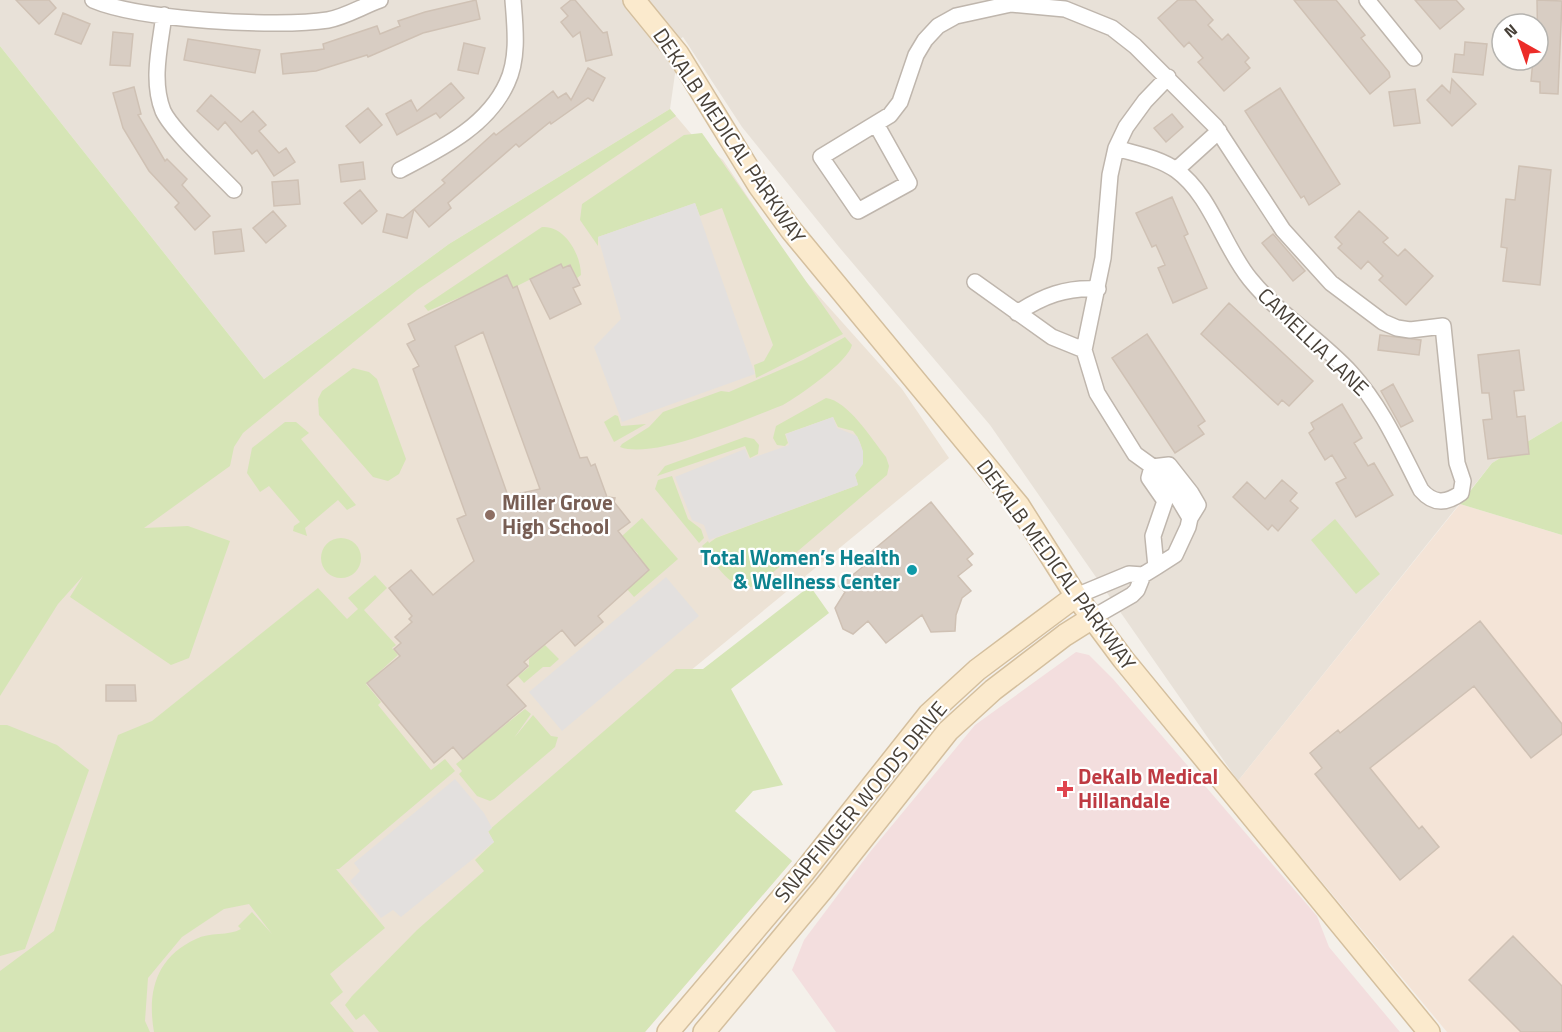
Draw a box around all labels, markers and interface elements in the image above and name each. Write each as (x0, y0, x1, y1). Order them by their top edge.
north arrow (1490, 12, 1550, 72)
text: N (1498, 18, 1522, 43)
street label: DEKALB MEDICAL PARKWAY (646, 21, 814, 250)
street label: CAMELLIA LANE (1251, 280, 1377, 403)
street label: DEKALB MEDICAL PARKWAY (969, 452, 1145, 677)
place label: Miller Grove High School (502, 486, 613, 542)
marker: Miller Grove High School (483, 508, 497, 522)
place label: Total Women’s Health & Wellness Center (700, 541, 900, 597)
marker: Total Women’s Health & Wellness Center (905, 563, 919, 577)
street label: SNAPFINGER WOODS DRIVE (766, 694, 954, 909)
place label: DeKalb Medical Hillandale (1078, 760, 1218, 816)
marker: DeKalb Medical Hillandale (1056, 780, 1074, 798)

